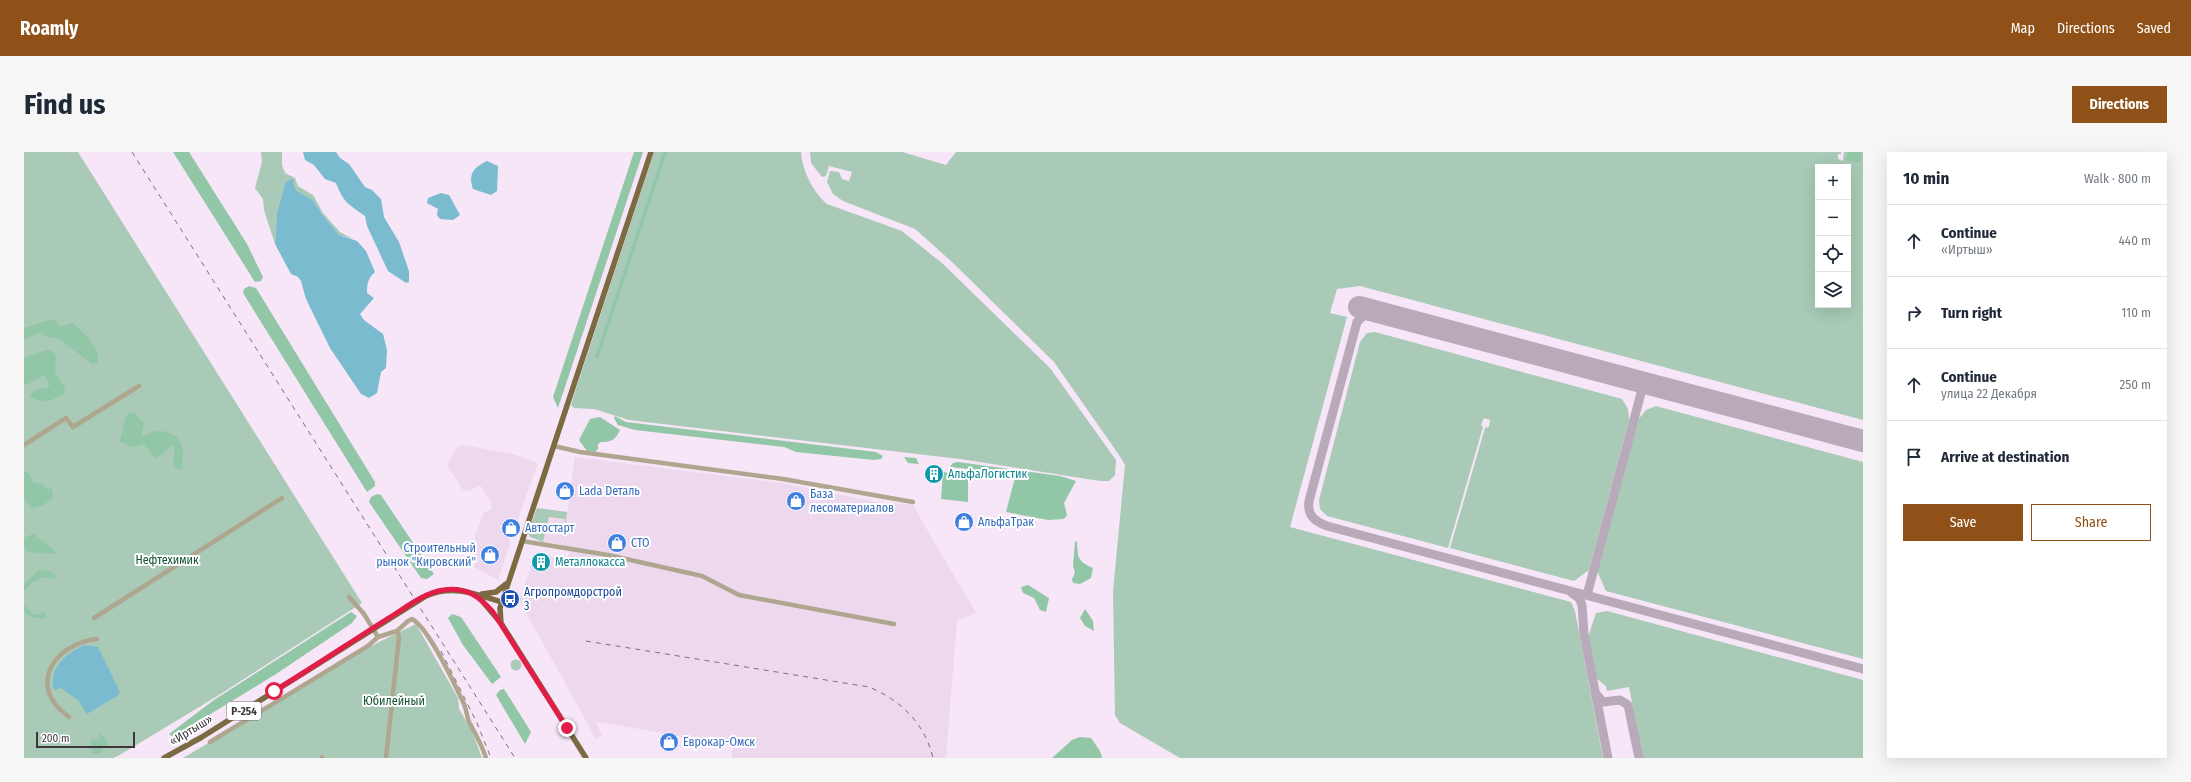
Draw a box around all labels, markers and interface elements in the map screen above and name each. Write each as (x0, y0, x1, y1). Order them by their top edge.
text: Roamly (20, 17, 78, 40)
text: Map (2011, 20, 2035, 37)
text: Directions (2057, 20, 2115, 37)
text: Saved (2137, 20, 2171, 37)
button: Directions (2072, 86, 2167, 123)
text: Find us (24, 88, 106, 121)
map controls (1815, 164, 1851, 308)
button: + (1815, 164, 1851, 200)
text: 10 min (1903, 168, 1949, 189)
text: Walk · 800 m (2084, 171, 2151, 186)
button: − (1815, 200, 1851, 236)
text: Continue (1941, 224, 1997, 242)
icon: ahead (1903, 230, 1925, 252)
text: 440 m (2119, 233, 2151, 248)
button: locate (1815, 236, 1851, 272)
text: «Иртыш» (1941, 242, 1993, 257)
button: layers (1815, 272, 1851, 308)
icon: right (1903, 302, 1925, 324)
text: Turn right (1941, 304, 2002, 322)
text: 110 m (2121, 305, 2151, 320)
text: Continue (1941, 368, 1997, 386)
icon: ahead (1903, 374, 1925, 396)
text: 250 m (2119, 377, 2151, 392)
text: улица 22 Декабря (1941, 386, 2037, 401)
icon: arrive (1903, 446, 1925, 468)
text: Arrive at destination (1941, 448, 2069, 466)
building icon: АльфаЛогистик (923, 463, 945, 485)
place label: АльфаЛогистик (948, 467, 1028, 481)
shop icon: Lada Dеталь (554, 480, 576, 502)
place label: Lada Dеталь (579, 484, 640, 498)
place label: База лесоматериалов (810, 487, 894, 515)
shop icon: База лесоматериалов (785, 490, 807, 512)
button: Save (1903, 504, 2023, 541)
button: Share (2031, 504, 2151, 541)
shop icon: АльфаТрак (953, 511, 975, 533)
place label: АльфаТрак (978, 515, 1034, 529)
shop icon: Автостарт (500, 517, 522, 539)
place label: Автостарт (525, 521, 575, 535)
shop icon: СТО (606, 532, 628, 554)
place label: СТО (631, 536, 650, 550)
place label: Строительный рынок "Кировский" (376, 541, 476, 569)
shop icon: Строительный рынок "Кировский" (479, 544, 501, 566)
building icon: Металлокасса (530, 551, 552, 573)
park label: Нефтехимик (135, 553, 199, 567)
place label: Металлокасса (555, 555, 625, 569)
place label: Агропромдорстрой 3 (524, 585, 622, 613)
bus stop icon: Агропромдорстрой 3 (499, 588, 521, 610)
route start (265, 682, 283, 700)
park label: Юбилейный (363, 694, 425, 708)
road number: Р-254 (227, 702, 261, 720)
street label: «Иртыш» (167, 712, 215, 748)
route end (558, 719, 576, 737)
scale bar (36, 730, 135, 749)
shop icon: Еврокар-Омск (658, 731, 680, 753)
text: 200 m (42, 732, 69, 745)
place label: Еврокар-Омск (683, 735, 755, 749)

